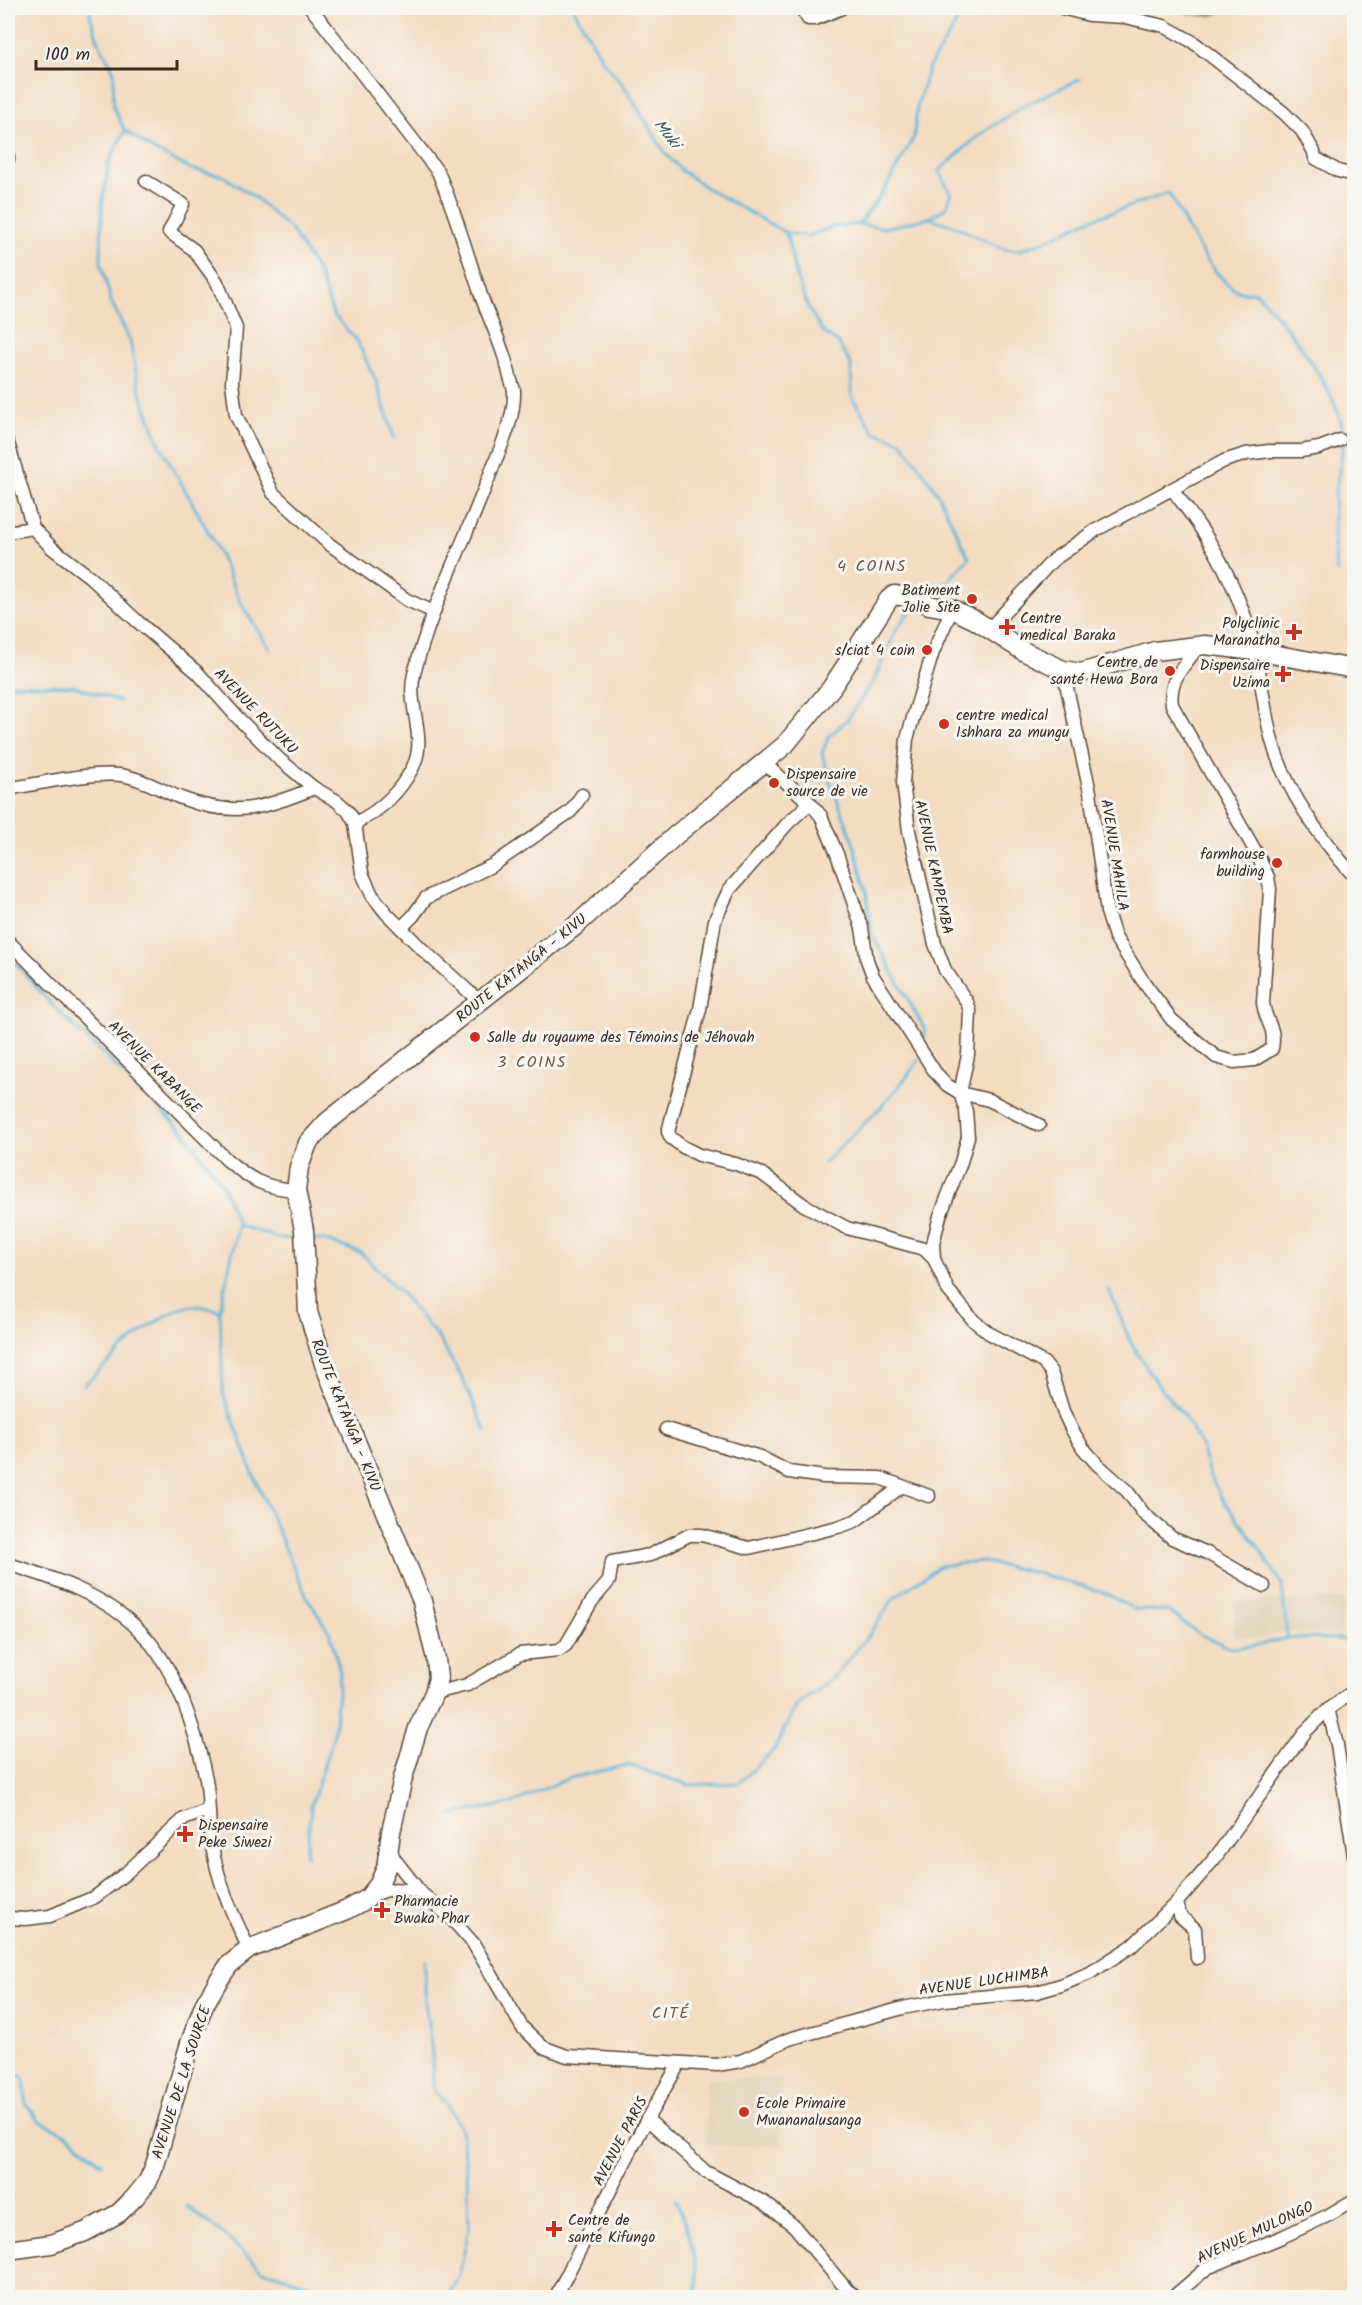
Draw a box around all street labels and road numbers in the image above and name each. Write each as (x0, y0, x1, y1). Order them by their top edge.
street label: AVENUE RUTUKU (208, 663, 303, 760)
street label: AVENUE KAMPEMBA (907, 798, 959, 937)
street label: AVENUE MAHILA (1093, 798, 1135, 913)
street label: ROUTE KATANGA - KIVU (451, 908, 592, 1029)
street label: AVENUE KABANGE (102, 1015, 208, 1121)
street label: ROUTE KATANGA - KIVU (303, 1335, 387, 1495)
street label: AVENUE LUCHIMBA (918, 1961, 1051, 2003)
street label: AVENUE DE LA SOURCE (146, 2001, 218, 2162)
street label: AVENUE PARIS (587, 2092, 655, 2191)
street label: AVENUE MULONGO (1193, 2195, 1318, 2271)

